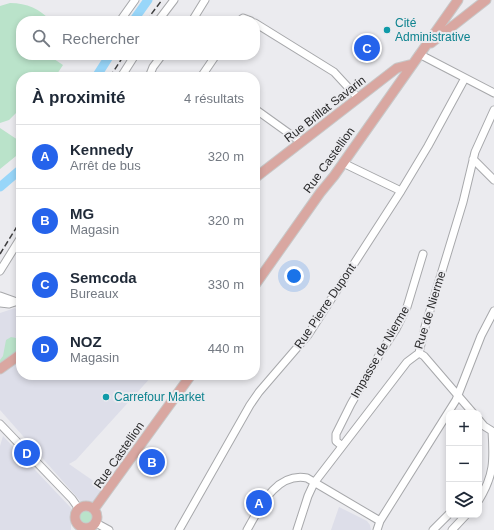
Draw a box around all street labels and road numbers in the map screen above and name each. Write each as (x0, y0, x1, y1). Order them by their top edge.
street label: Rue Brillat Savarin (282, 73, 368, 145)
street label: Rue Castellion (300, 124, 358, 196)
street label: Rue Pierre Dupont (291, 260, 359, 351)
street label: Rue de Nierme (412, 269, 449, 351)
street label: Impasse de Nierme (348, 303, 412, 401)
street label: Rue Castellion (91, 419, 147, 491)

